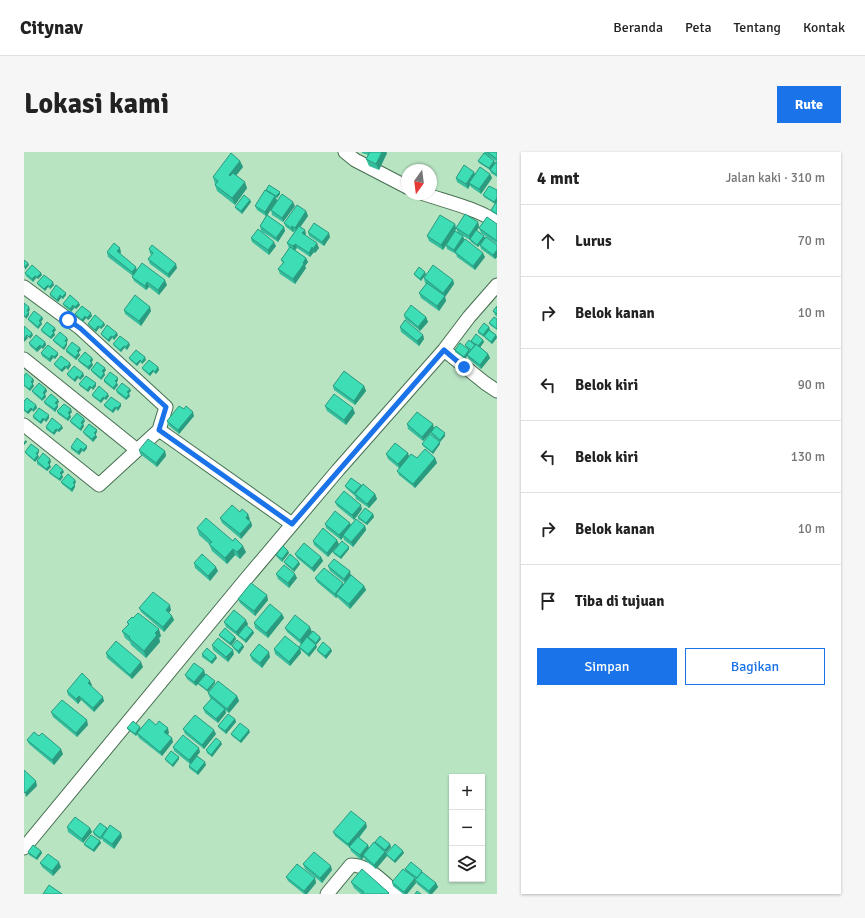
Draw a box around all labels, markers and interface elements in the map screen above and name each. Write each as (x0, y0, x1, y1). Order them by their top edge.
text: Citynav (20, 16, 83, 40)
text: Beranda (613, 19, 663, 36)
text: Peta (685, 19, 712, 36)
text: Tentang (734, 19, 781, 36)
text: Kontak (803, 19, 845, 36)
button: Rute (777, 86, 841, 123)
text: Lokasi kami (24, 87, 169, 121)
north arrow (401, 164, 437, 200)
text: 4 mnt (537, 168, 579, 189)
text: Jalan kaki · 310 m (726, 170, 825, 186)
icon: ahead (537, 230, 559, 252)
text: Lurus (575, 232, 612, 250)
text: 70 m (798, 233, 825, 249)
icon: right (537, 302, 559, 324)
text: Belok kanan (575, 304, 655, 322)
text: 10 m (798, 305, 825, 321)
route start (59, 311, 77, 329)
route end (455, 358, 473, 376)
icon: left (537, 374, 559, 396)
text: Belok kiri (575, 376, 638, 394)
text: 90 m (798, 377, 825, 393)
icon: left (537, 446, 559, 468)
text: Belok kiri (575, 448, 638, 466)
text: 130 m (791, 449, 825, 465)
icon: right (537, 518, 559, 540)
text: Belok kanan (575, 520, 655, 538)
text: 10 m (798, 521, 825, 537)
icon: arrive (537, 590, 559, 612)
text: Tiba di tujuan (575, 592, 665, 610)
button: Simpan (537, 648, 677, 685)
button: Bagikan (685, 648, 825, 685)
map controls (449, 774, 485, 882)
button: + (449, 774, 485, 810)
button: − (449, 810, 485, 846)
button: layers (449, 846, 485, 882)

